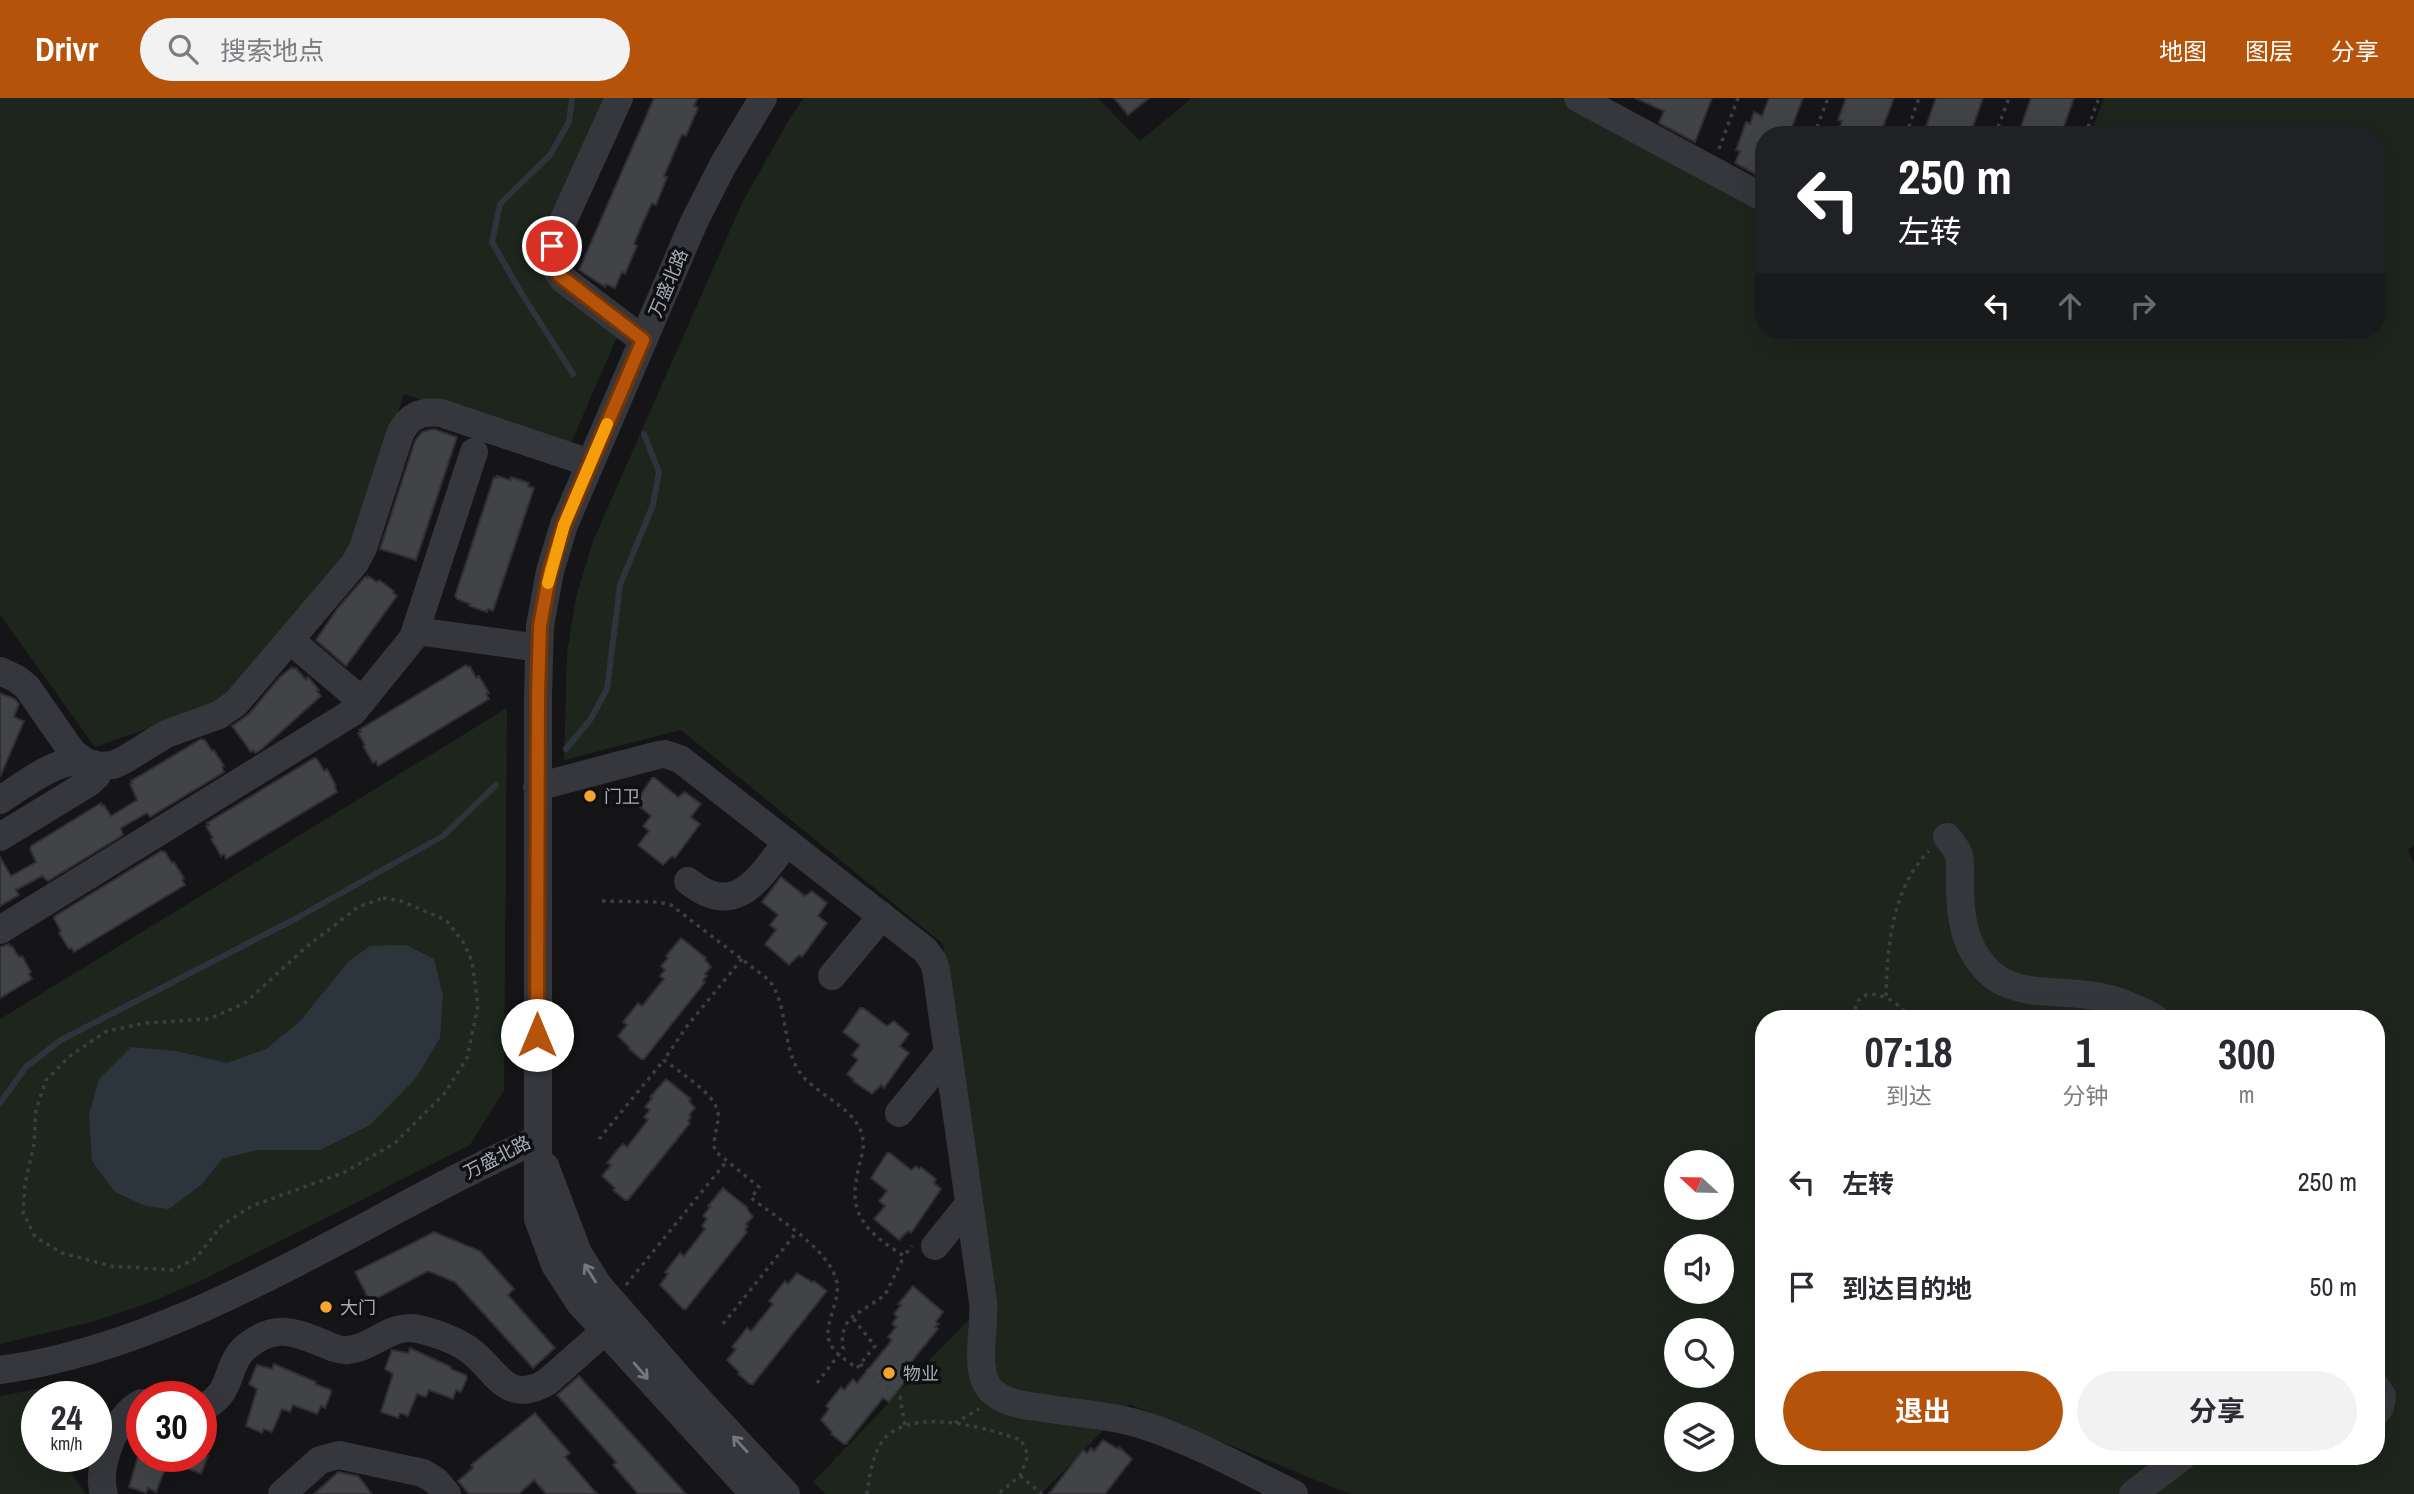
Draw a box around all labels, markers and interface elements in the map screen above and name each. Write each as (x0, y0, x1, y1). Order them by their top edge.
search box (140, 18, 630, 81)
text: Drivr (35, 27, 98, 71)
icon: search (164, 30, 202, 68)
text: 搜索地点 (220, 33, 324, 68)
text: 地图 (2159, 35, 2207, 67)
text: 图层 (2245, 35, 2293, 67)
text: 分享 (2331, 35, 2379, 67)
text: 250 m (1898, 143, 2012, 209)
icon: left (1783, 154, 1874, 245)
text: 左转 (1898, 210, 1962, 253)
pin (522, 216, 582, 276)
icon: arrive (533, 227, 571, 265)
street label: 万盛北路 (642, 245, 694, 321)
icon: left (1978, 287, 2016, 325)
icon: ahead (2051, 287, 2089, 325)
icon: right (2124, 287, 2162, 325)
place label: 门卫 (604, 784, 640, 809)
marker: 门卫 (582, 788, 598, 804)
position arrow (500, 998, 574, 1072)
text: 07:18 (1865, 1024, 1953, 1080)
text: 1 (2076, 1024, 2095, 1080)
text: 300 (2218, 1026, 2275, 1082)
text: m (2239, 1079, 2255, 1110)
text: 到达 (1886, 1080, 1932, 1111)
text: 分钟 (2062, 1080, 2108, 1111)
street label: 万盛北路 (459, 1130, 535, 1184)
north arrow (1664, 1150, 1734, 1220)
map controls (1664, 1150, 1734, 1472)
icon: left (1783, 1163, 1821, 1201)
text: 250 m (2298, 1164, 2357, 1199)
text: 左转 (1842, 1166, 1894, 1201)
button: sound (1664, 1234, 1734, 1304)
one-way arrow (583, 1263, 597, 1283)
icon: arrive (1783, 1268, 1821, 1306)
text: 50 m (2310, 1269, 2357, 1304)
text: 到达目的地 (1842, 1271, 1972, 1306)
place label: 大门 (340, 1295, 376, 1320)
marker: 大门 (318, 1299, 334, 1315)
button: search (1664, 1318, 1734, 1388)
place label: 物业 (903, 1361, 939, 1386)
one-way arrow (633, 1362, 649, 1380)
marker: 物业 (881, 1365, 897, 1381)
button: 退出 (1783, 1371, 2063, 1451)
button: 分享 (2077, 1371, 2357, 1451)
speed limit sign: 30 (126, 1381, 217, 1472)
text: 24 (51, 1394, 82, 1441)
button: layers (1664, 1402, 1734, 1472)
text: km/h (51, 1431, 83, 1456)
one-way arrow (731, 1436, 748, 1453)

